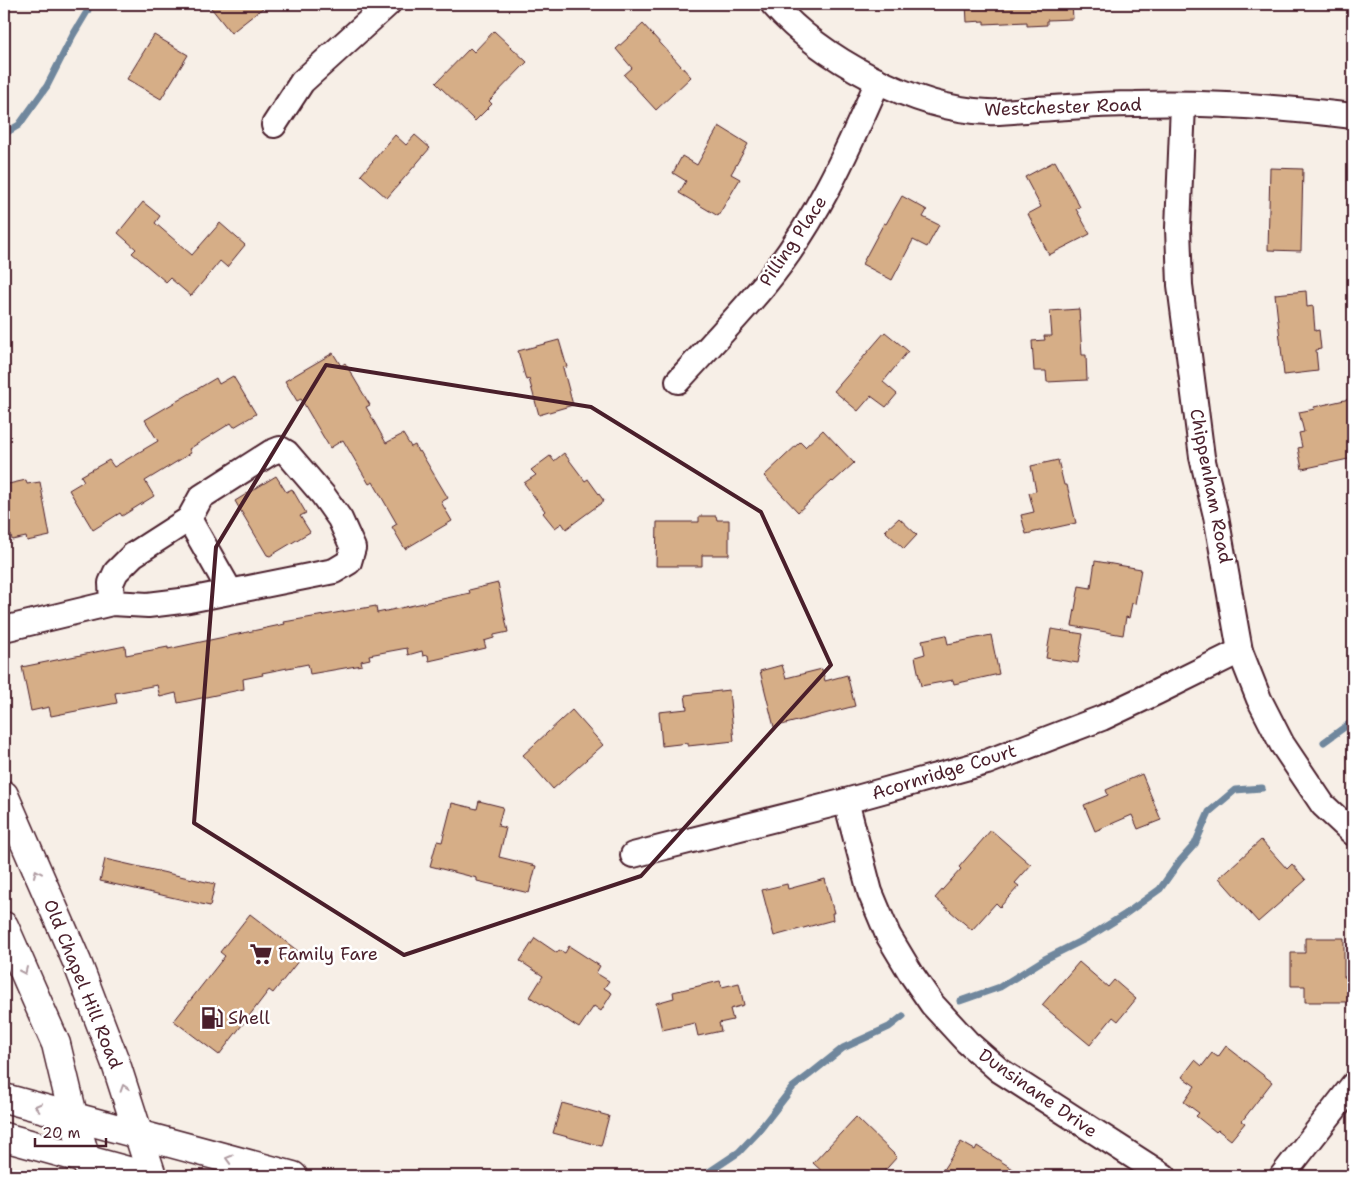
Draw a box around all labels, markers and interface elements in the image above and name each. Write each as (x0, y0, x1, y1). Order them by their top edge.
street label: Westchester Road (984, 92, 1142, 122)
street label: Pilling Place (754, 191, 832, 291)
street label: Chippenham Road (1184, 407, 1238, 565)
street label: Acornridge Court (869, 739, 1019, 805)
one-way arrow (32, 869, 43, 878)
street label: Old Chapel Hill Road (38, 896, 128, 1072)
supermarket icon: Family Fare (248, 941, 274, 967)
place label: Family Fare (278, 942, 378, 966)
one-way arrow (17, 966, 28, 975)
fuel station icon: Shell (199, 1005, 225, 1031)
place label: Shell (228, 1006, 270, 1030)
street label: Dunsinane Drive (974, 1043, 1102, 1143)
one-way arrow (119, 1084, 129, 1093)
one-way arrow (35, 1102, 43, 1112)
scale bar (35, 1115, 106, 1147)
text: 20 m (42, 1123, 81, 1143)
one-way arrow (225, 1154, 234, 1165)

